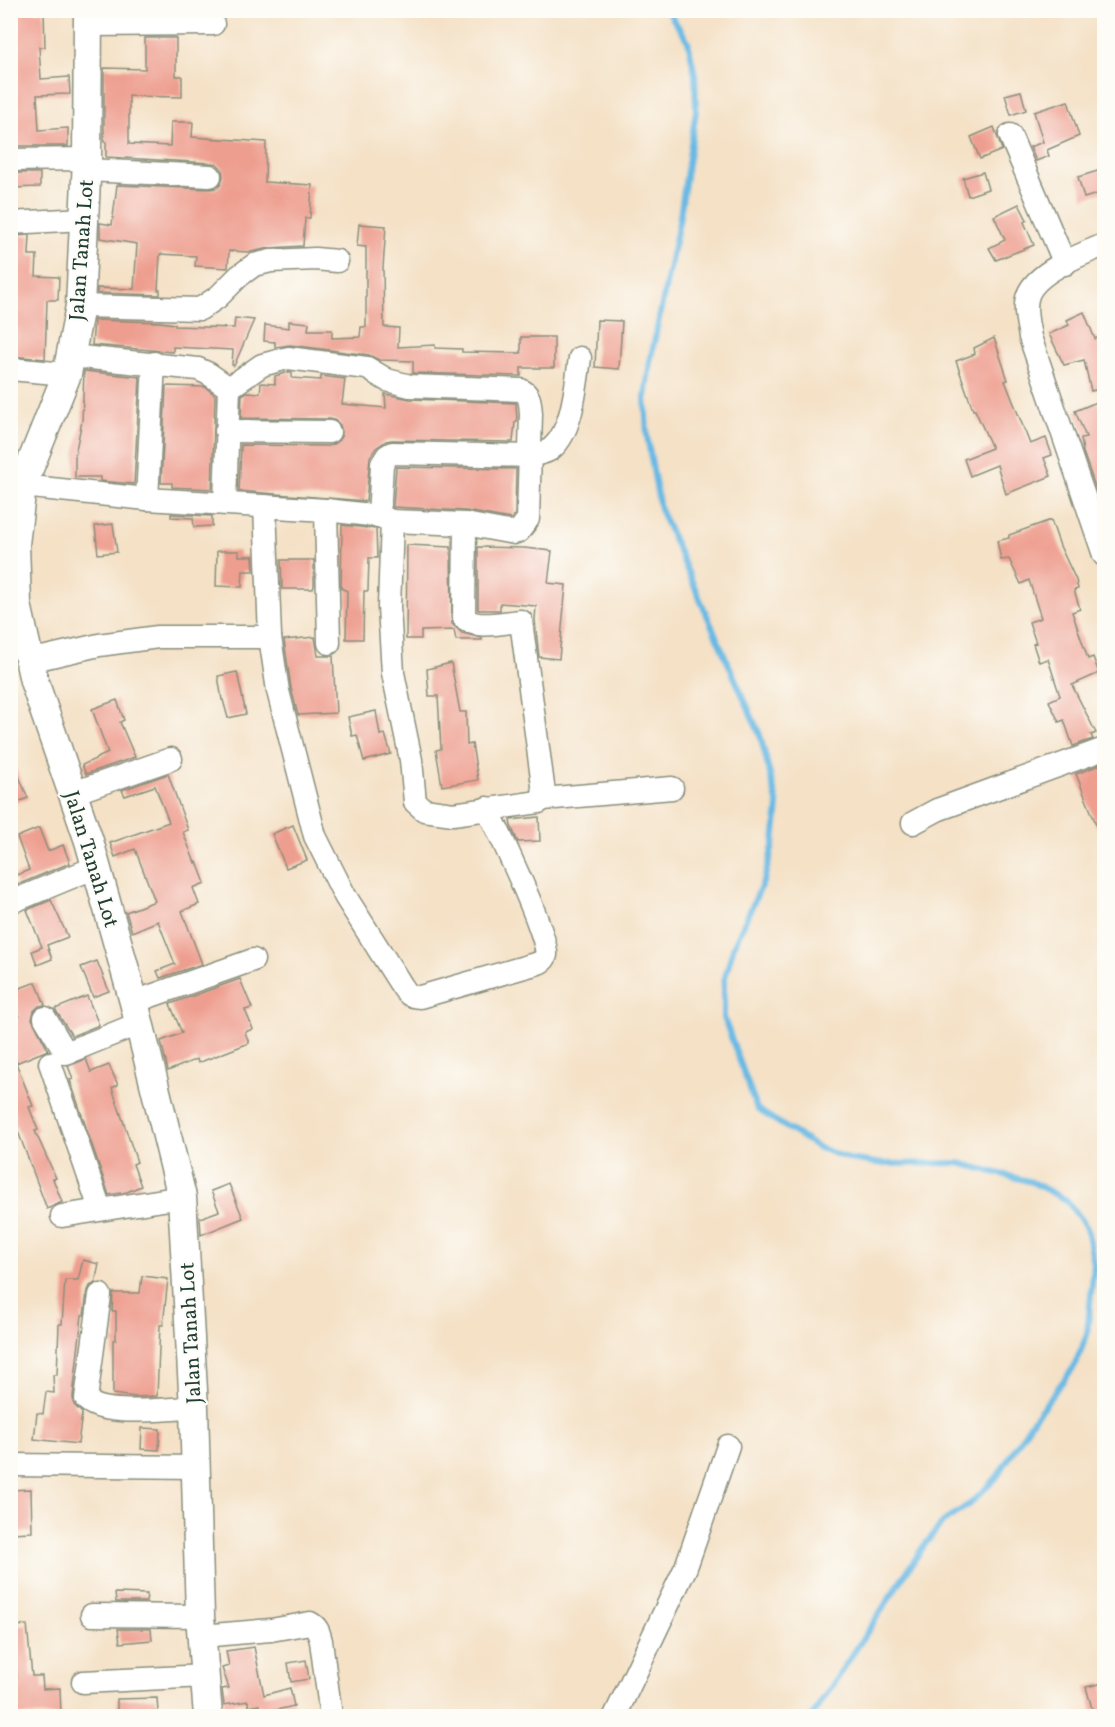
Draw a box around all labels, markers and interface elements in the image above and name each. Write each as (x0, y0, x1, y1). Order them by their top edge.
street label: Jalan Tanah Lot (63, 178, 102, 322)
street label: Jalan Tanah Lot (56, 787, 125, 931)
street label: Jalan Tanah Lot (173, 1261, 210, 1404)

